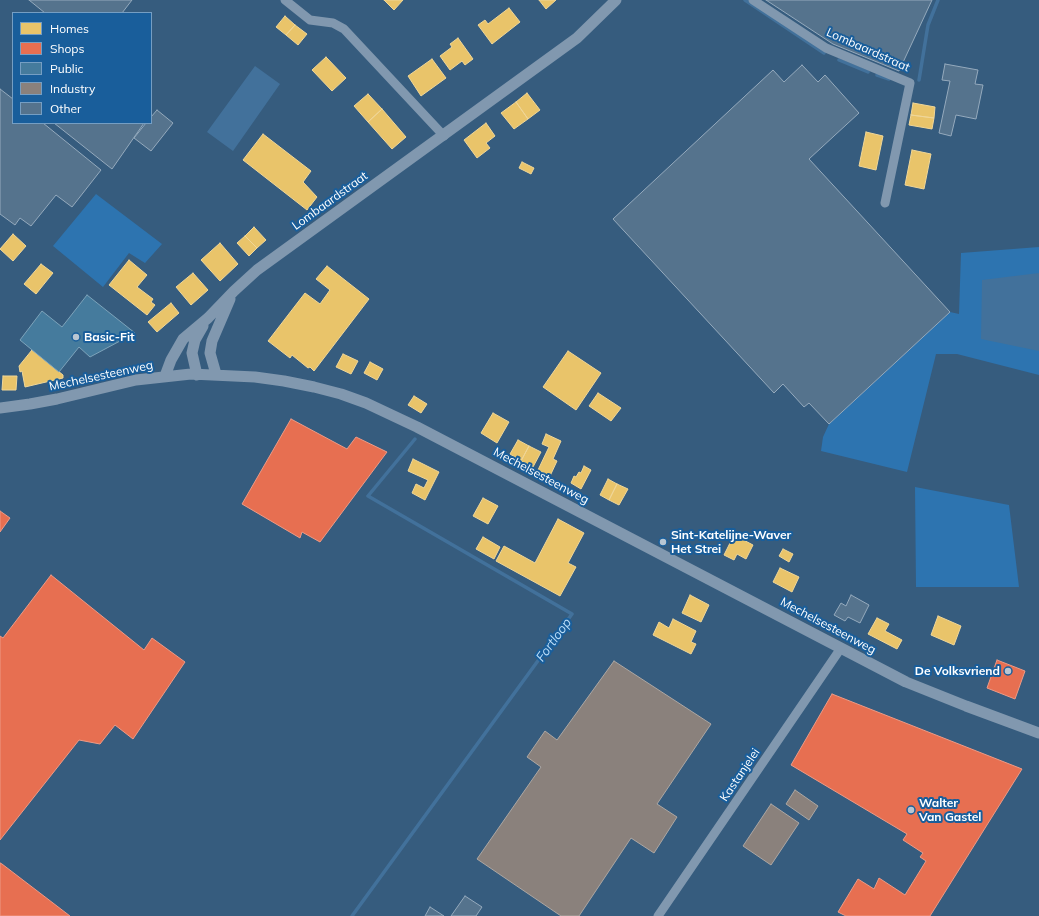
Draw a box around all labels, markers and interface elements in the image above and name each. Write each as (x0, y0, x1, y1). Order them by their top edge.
legend (12, 12, 152, 124)
text: Homes (50, 21, 89, 36)
street label: Lombaardstraat (824, 25, 912, 75)
text: Shops (50, 41, 85, 56)
text: Public (50, 61, 84, 76)
text: Industry (50, 81, 95, 96)
text: Other (50, 101, 81, 116)
street label: Lombaardstraat (289, 169, 371, 233)
place label: Basic-Fit (84, 330, 135, 344)
marker: Basic-Fit (71, 332, 81, 342)
street label: Mechelsesteenweg (48, 358, 154, 394)
street label: Mechelsesteenweg (491, 445, 591, 507)
place label: Sint-Katelijne-Waver Het Strei (671, 528, 791, 556)
marker: Sint-Katelijne-Waver Het Strei (658, 537, 668, 547)
street label: Mechelsesteenweg (778, 595, 878, 657)
water label: Fortloop (533, 615, 575, 665)
place label: De Volksvriend (915, 664, 1000, 678)
marker: De Volksvriend (1003, 666, 1013, 676)
street label: Kastanjelei (717, 746, 763, 804)
place label: Walter Van Gastel (919, 796, 981, 824)
marker: Walter Van Gastel (906, 805, 916, 815)

